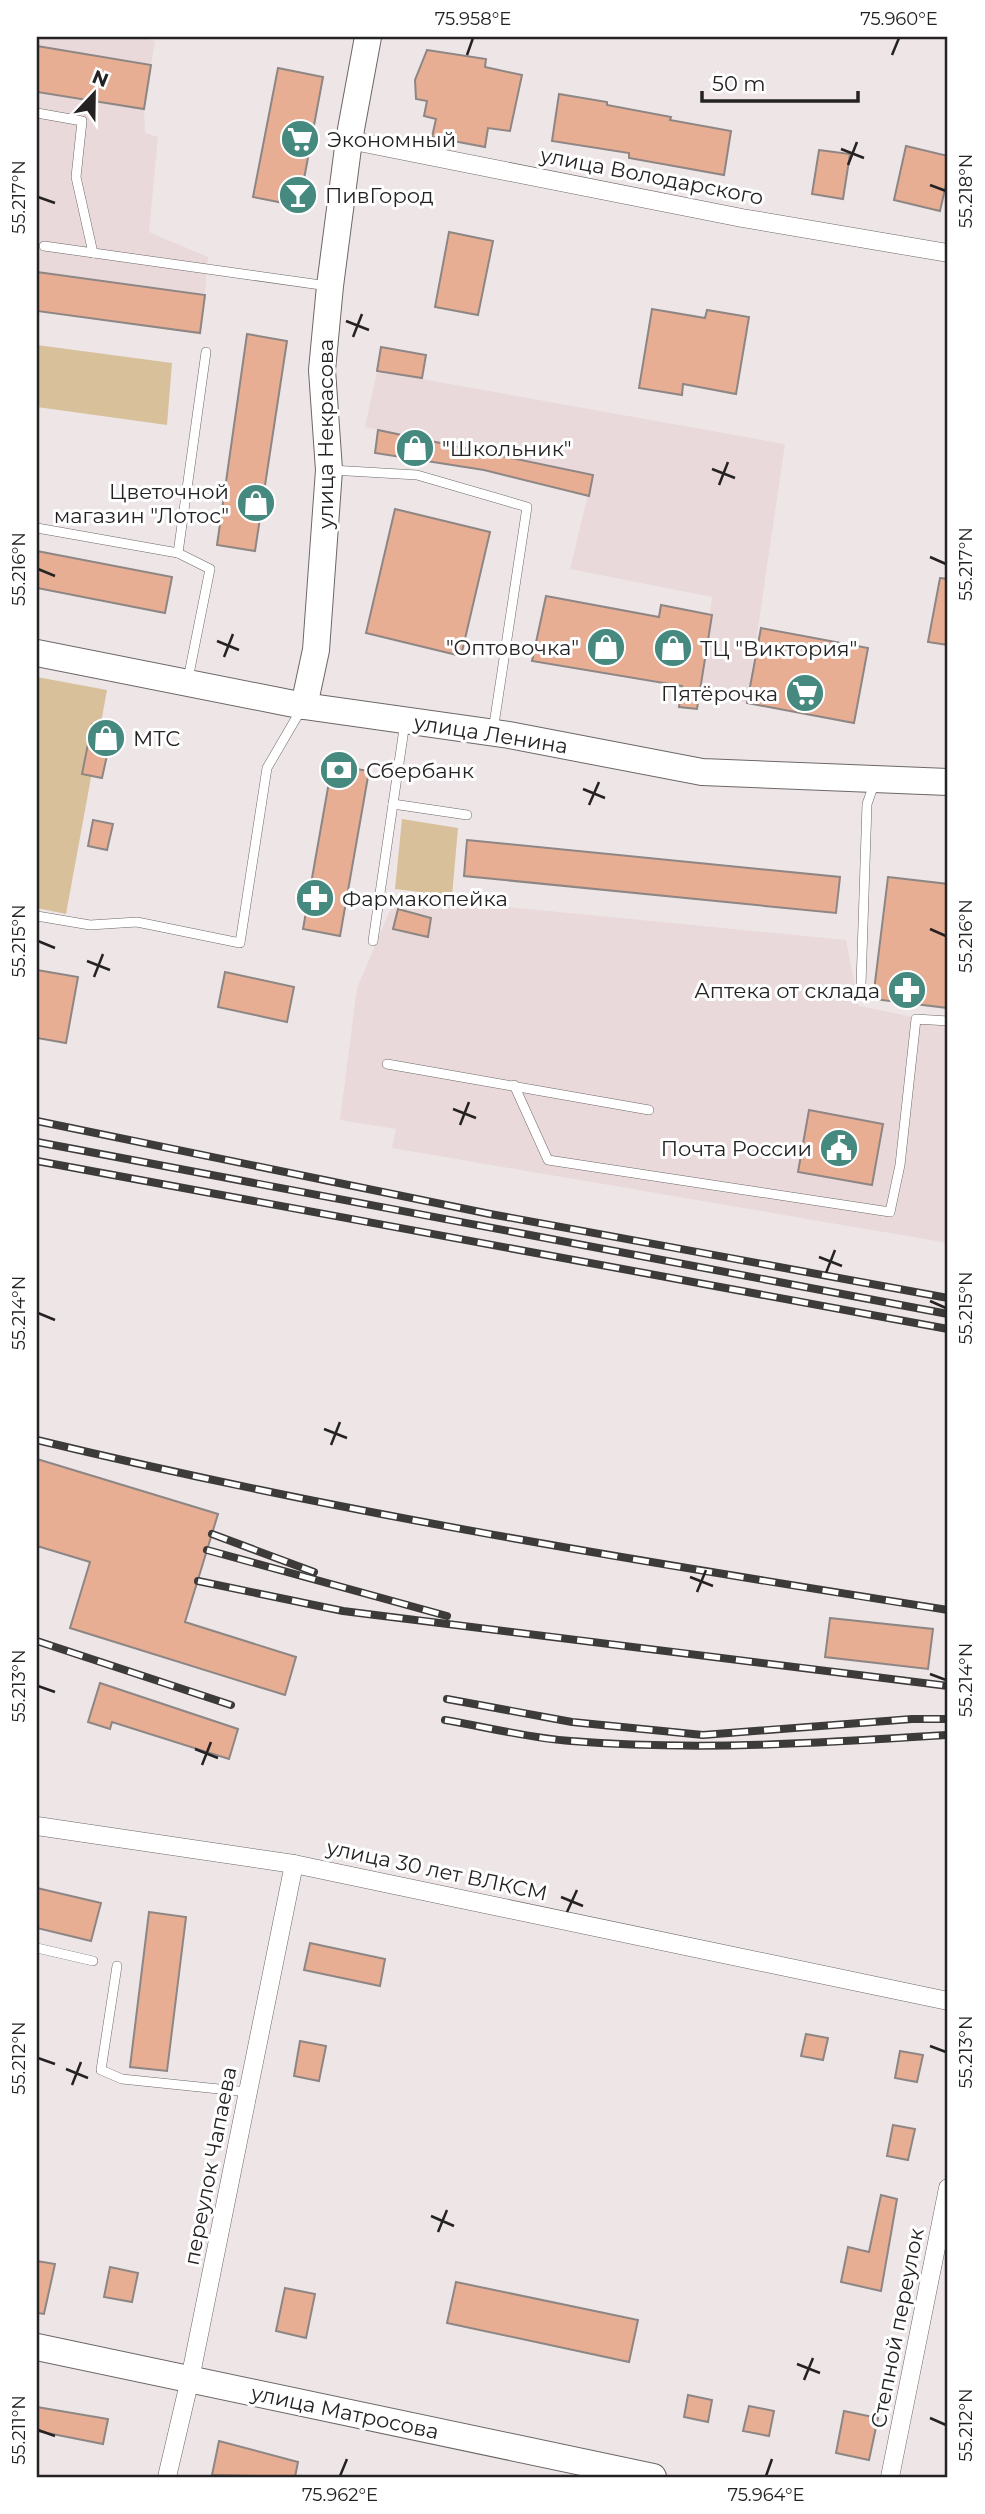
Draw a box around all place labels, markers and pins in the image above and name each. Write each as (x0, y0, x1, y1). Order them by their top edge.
supermarket icon: Экономный (279, 118, 321, 160)
place label: Экономный (327, 127, 456, 152)
bar icon: ПивГород (277, 174, 319, 216)
place label: ПивГород (325, 183, 434, 208)
shop icon: "Школьник" (394, 427, 436, 469)
place label: "Школьник" (442, 436, 572, 461)
place label: Цветочной магазин "Лотос" (54, 479, 229, 528)
shop icon: Цветочной магазин "Лотос" (235, 482, 277, 524)
shop icon: "Оптовочка" (585, 626, 627, 668)
shop icon: ТЦ "Виктория" (652, 627, 694, 669)
place label: "Оптовочка" (446, 635, 579, 660)
place label: ТЦ "Виктория" (700, 636, 857, 661)
supermarket icon: Пятёрочка (784, 672, 826, 714)
place label: Пятёрочка (661, 681, 778, 706)
shop icon: МТС (85, 717, 127, 759)
place label: МТС (133, 726, 180, 751)
bank icon: Сбербанк (318, 749, 360, 791)
place label: Сбербанк (366, 758, 474, 783)
pharmacy icon: Фармакопейка (294, 877, 336, 919)
place label: Фармакопейка (342, 886, 508, 911)
pharmacy icon: Аптека от склада (886, 969, 928, 1011)
place label: Аптека от склада (694, 978, 880, 1003)
public building icon: Почта России (818, 1127, 860, 1169)
place label: Почта России (661, 1136, 812, 1161)

